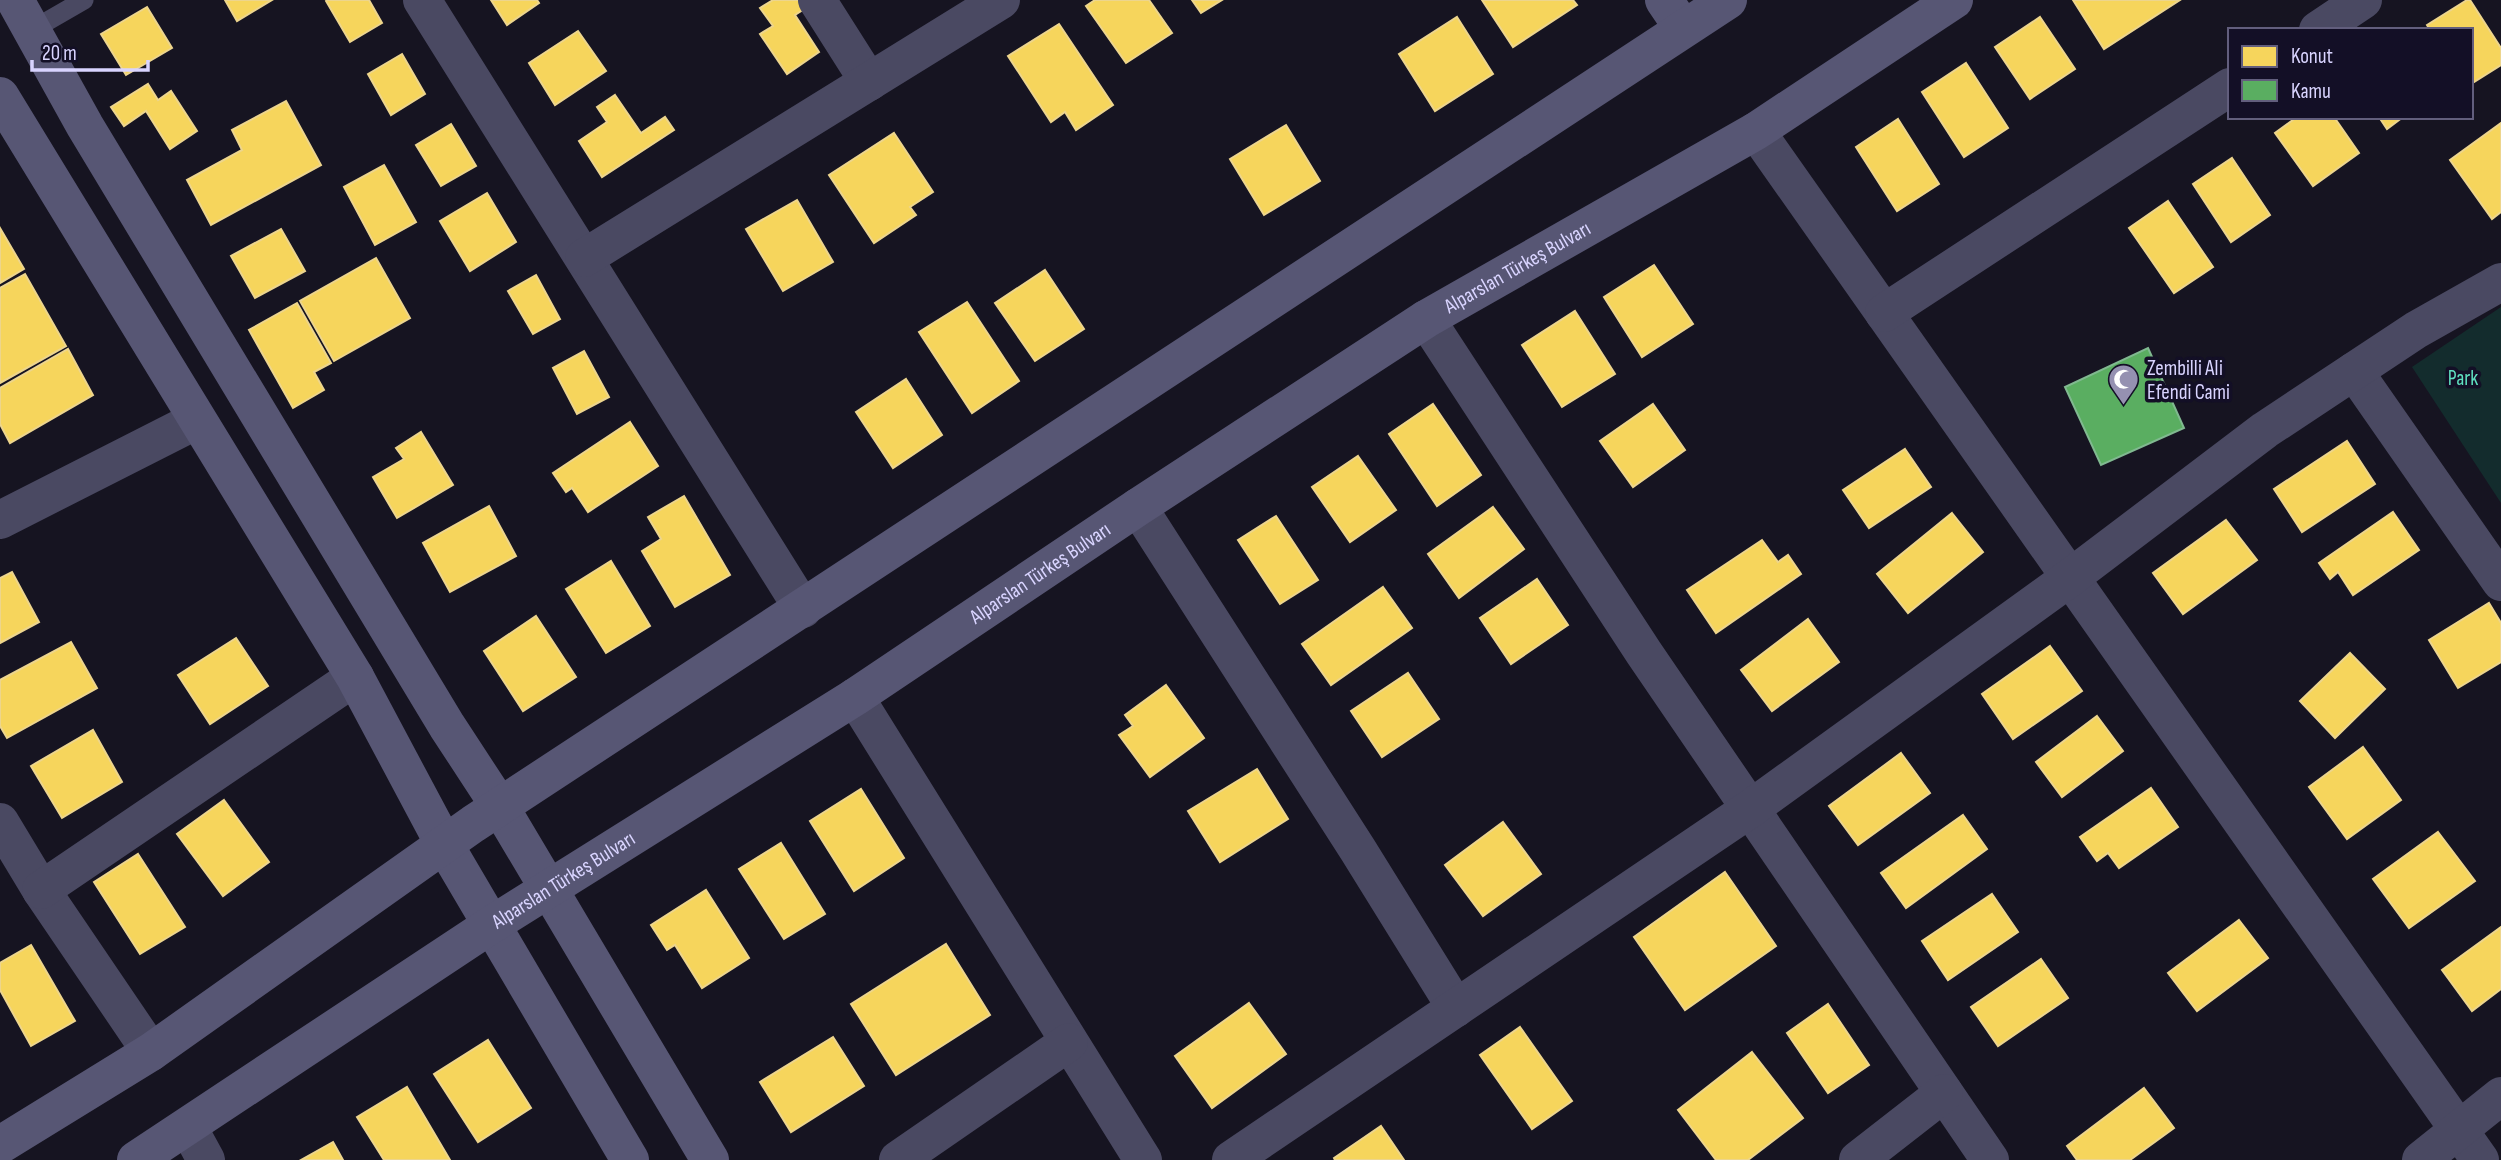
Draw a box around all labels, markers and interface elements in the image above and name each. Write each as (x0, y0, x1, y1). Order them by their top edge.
scale bar (32, 28, 147, 72)
legend (2228, 28, 2473, 119)
text: 20 m (42, 41, 77, 66)
text: Konut (2291, 44, 2333, 69)
text: Kamu (2291, 79, 2331, 104)
street label: Alparslan Türkeş Bulvarı (1439, 216, 1595, 319)
place label: Zembilli Ali Efendi Cami (2147, 356, 2230, 405)
mosque icon: Zembilli Ali Efendi Cami (2107, 363, 2141, 407)
park label: Park (2448, 366, 2478, 391)
street label: Alparslan Türkeş Bulvarı (964, 517, 1115, 630)
street label: Alparslan Türkeş Bulvarı (486, 826, 640, 934)

